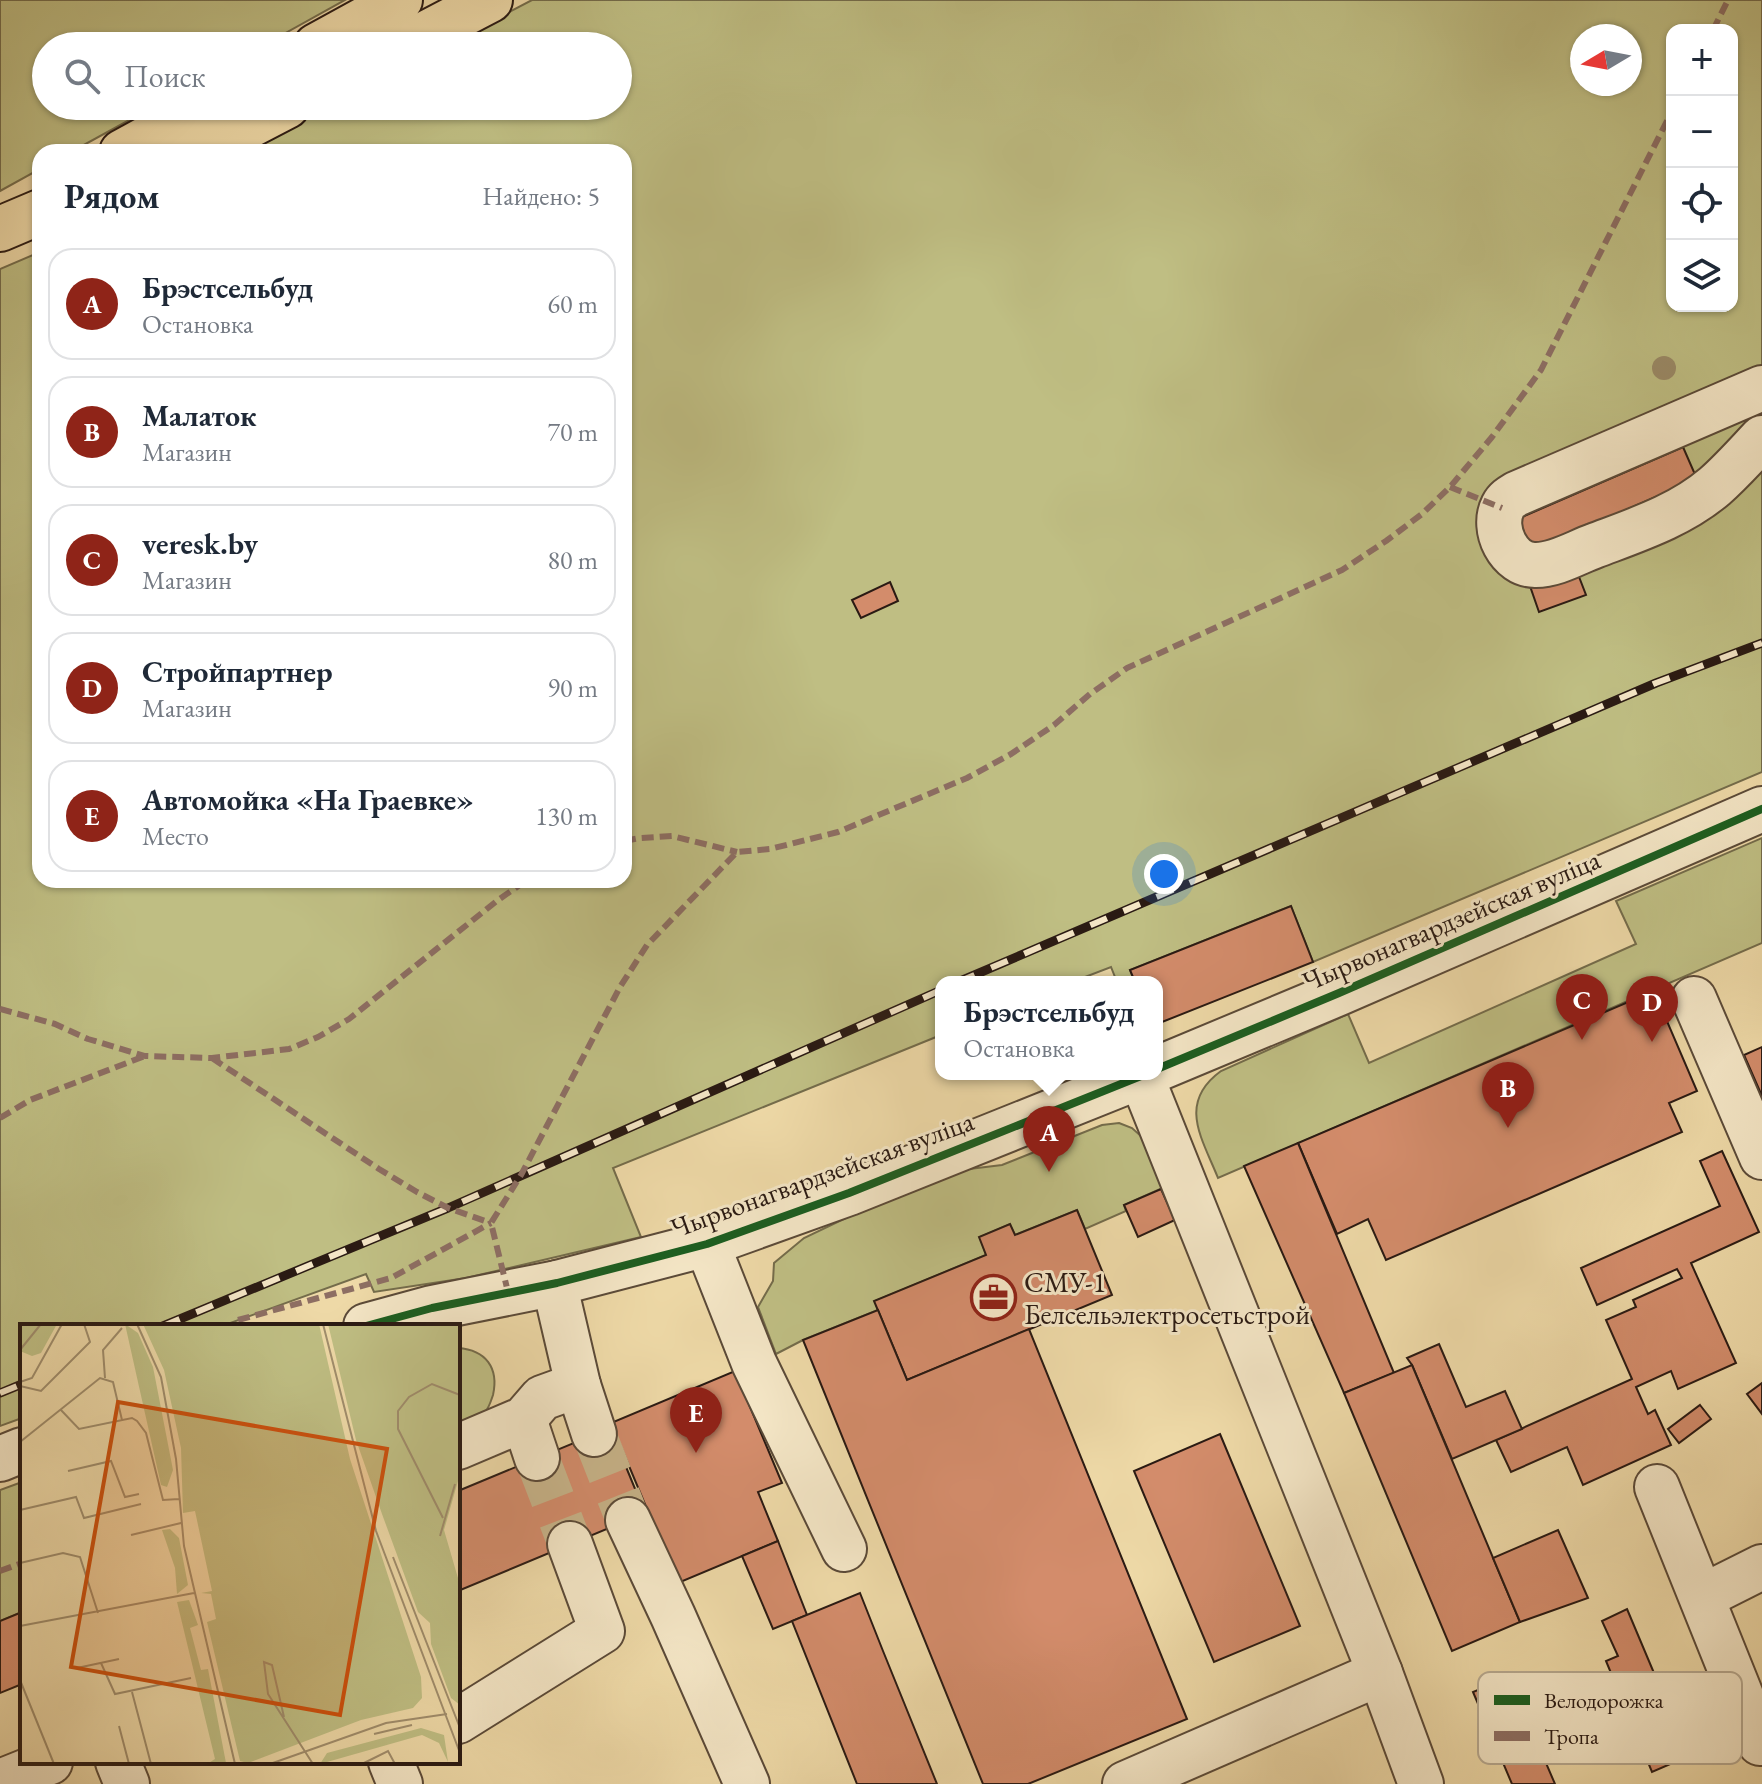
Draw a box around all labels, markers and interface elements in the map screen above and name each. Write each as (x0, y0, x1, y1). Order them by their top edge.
north arrow (1570, 24, 1642, 96)
map controls (1666, 24, 1738, 312)
button: + (1666, 24, 1738, 96)
search box (32, 32, 632, 120)
icon: search (60, 54, 104, 98)
text: Поиск (124, 57, 206, 96)
button: − (1666, 96, 1738, 168)
button: locate (1666, 168, 1738, 240)
text: Рядом (64, 174, 159, 218)
text: Найдено: 5 (482, 179, 600, 213)
button: layers (1666, 240, 1738, 312)
text: Брэстсельбуд (142, 268, 313, 307)
text: A (83, 287, 101, 321)
text: 60 m (548, 287, 598, 321)
text: Остановка (142, 307, 253, 341)
text: Малаток (142, 396, 257, 435)
text: B (84, 415, 100, 449)
text: 70 m (548, 415, 598, 449)
text: Магазин (142, 435, 232, 469)
text: veresk.by (142, 524, 258, 563)
text: C (83, 543, 101, 577)
text: 80 m (548, 543, 598, 577)
text: Магазин (142, 563, 232, 597)
text: Стройпартнер (142, 652, 333, 691)
text: D (82, 671, 102, 705)
text: 90 m (548, 671, 598, 705)
text: Магазин (142, 691, 232, 725)
text: Автомойка «На Граевке» (142, 780, 474, 819)
text: E (85, 799, 99, 833)
text: 130 m (535, 799, 598, 833)
text: Место (142, 819, 209, 853)
street label: Чырвонагвардзейская вуліца (1297, 841, 1606, 999)
your location (1144, 854, 1184, 894)
pin: C (1556, 974, 1608, 1040)
popup (935, 976, 1163, 1080)
pin: D (1626, 976, 1678, 1042)
text: Брэстсельбуд (963, 992, 1135, 1031)
text: Остановка (963, 1031, 1075, 1065)
pin: B (1482, 1062, 1534, 1128)
street label: Чырвонагвардзейская вуліца (665, 1102, 979, 1246)
pin: A (1023, 1106, 1075, 1172)
place label: СМУ-1 Белсельэлектросетьстрой (1024, 1264, 1310, 1332)
office icon: СМУ-1 Белсельэлектросетьстрой (969, 1274, 1017, 1322)
inset map (20, 1324, 460, 1764)
pin: E (670, 1387, 722, 1453)
legend (1478, 1672, 1742, 1764)
text: Велодорожка (1544, 1686, 1664, 1715)
text: Тропа (1544, 1722, 1599, 1751)

